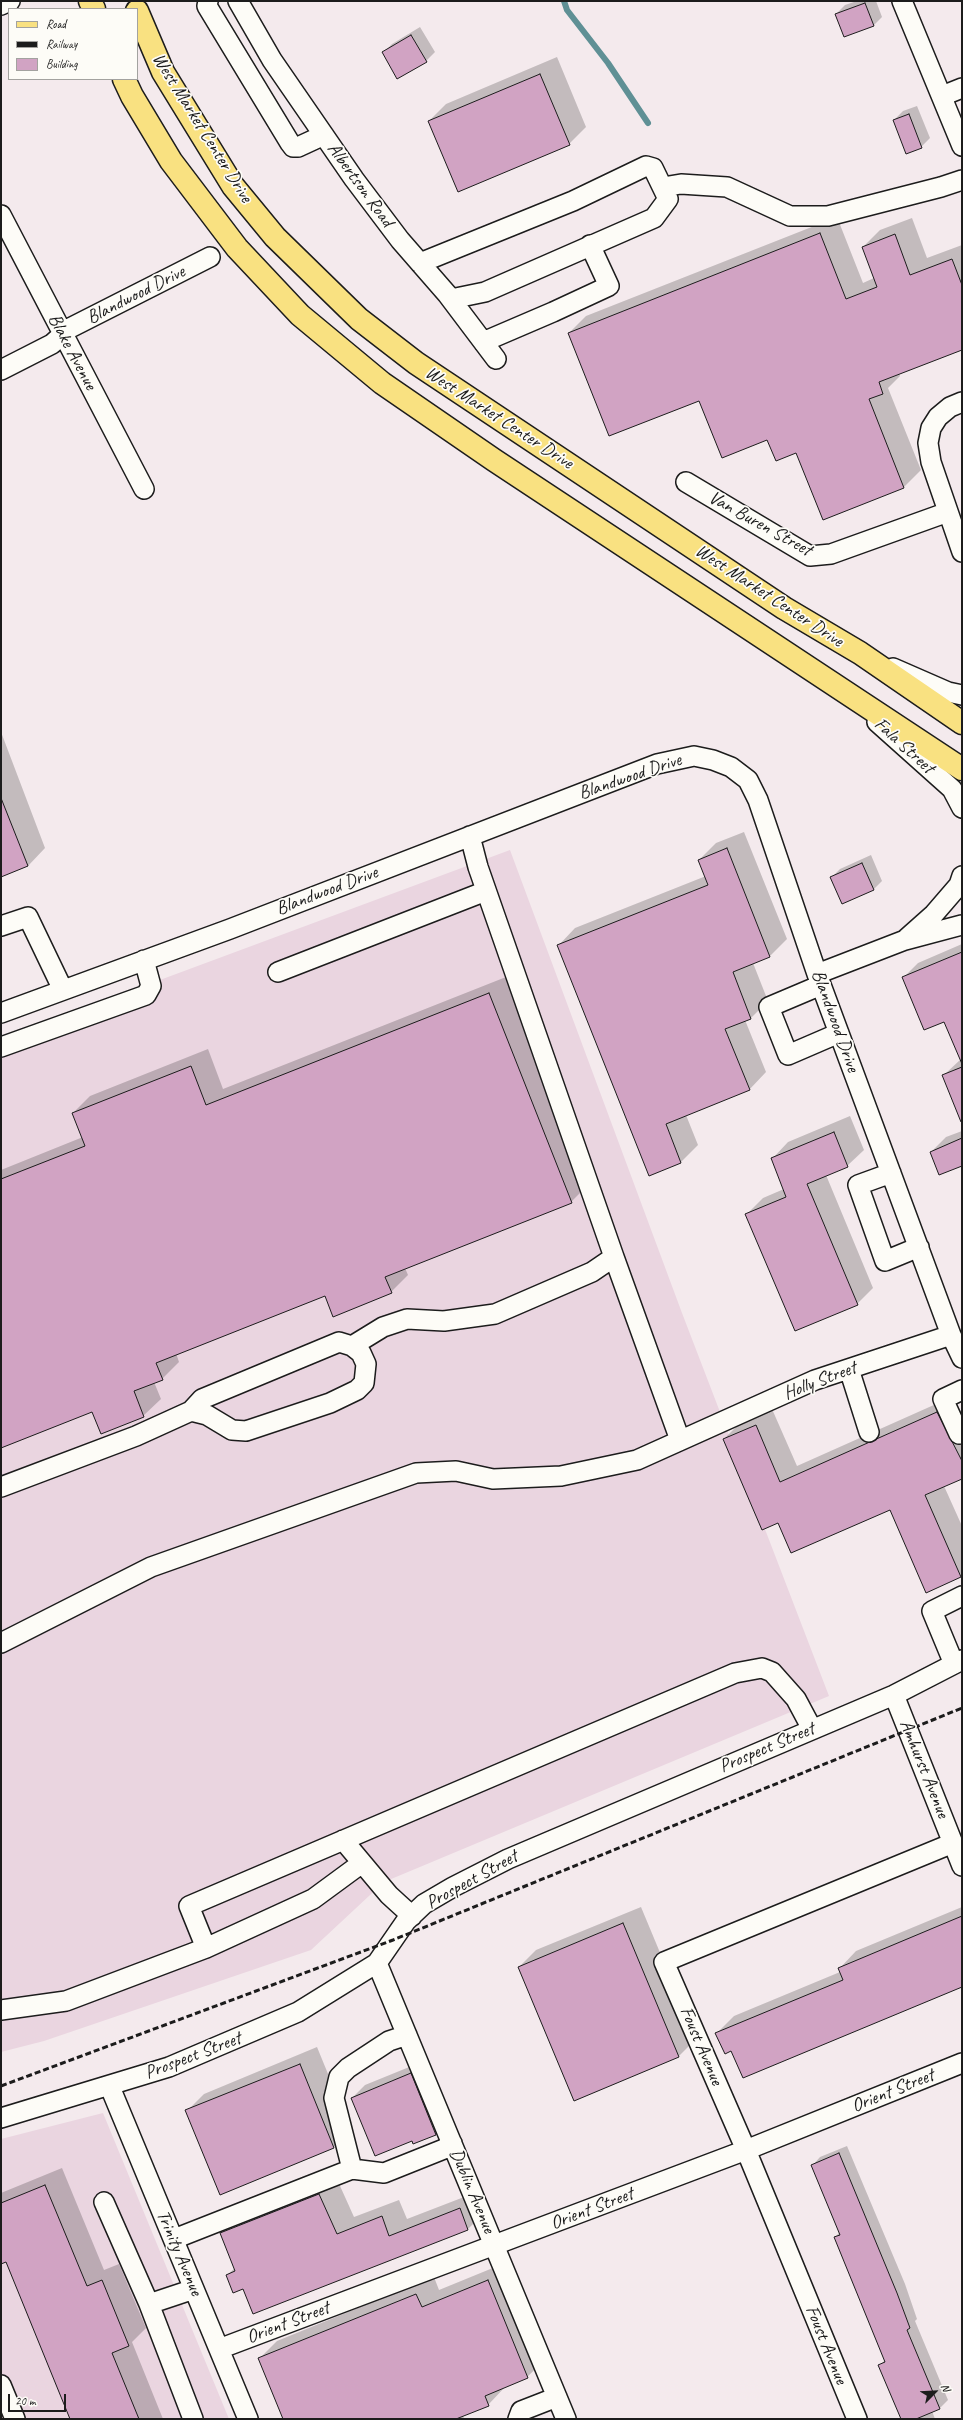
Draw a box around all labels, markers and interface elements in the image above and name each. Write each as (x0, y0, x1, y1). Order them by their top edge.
legend (8, 8, 138, 80)
text: Road (46, 16, 66, 32)
text: Railway (46, 36, 77, 52)
street label: West Market Center Drive (147, 49, 257, 207)
text: Building (46, 56, 78, 72)
street label: Albertson Road (322, 138, 398, 232)
street label: Blandwood Drive (83, 261, 189, 329)
street label: Blake Avenue (42, 310, 102, 394)
street label: West Market Center Drive (421, 362, 577, 474)
street label: Van Buren Street (705, 486, 815, 562)
street label: West Market Center Drive (691, 540, 847, 652)
street label: Fala Street (869, 713, 939, 779)
street label: Blandwood Drive (576, 749, 684, 805)
street label: Blandwood Drive (273, 861, 381, 921)
street label: Blandwood Drive (806, 967, 864, 1075)
street label: Holly Street (780, 1357, 860, 1405)
street label: Amhurst Avenue (894, 1717, 954, 1821)
street label: Prospect Street (716, 1718, 818, 1778)
street label: Prospect Street (422, 1845, 522, 1915)
street label: Foust Avenue (674, 2003, 728, 2089)
street label: Prospect Street (142, 2027, 244, 2085)
street label: Orient Street (848, 2064, 938, 2118)
street label: Dublin Avenue (444, 2145, 500, 2237)
street label: Orient Street (547, 2183, 637, 2235)
street label: Trinity Avenue (151, 2207, 207, 2299)
street label: Orient Street (243, 2297, 333, 2349)
street label: Foust Avenue (800, 2302, 852, 2388)
north arrow (915, 2372, 955, 2412)
text: N (938, 2381, 954, 2393)
scale bar (10, 2386, 68, 2412)
text: 20 m (15, 2393, 35, 2409)

